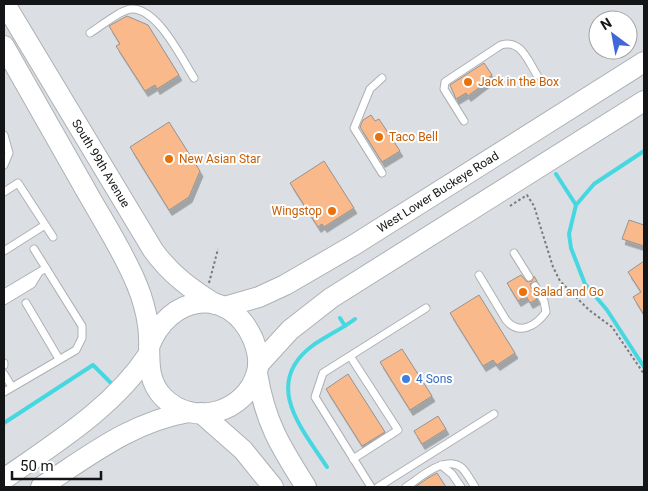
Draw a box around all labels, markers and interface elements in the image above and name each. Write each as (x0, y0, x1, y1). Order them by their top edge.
north arrow (588, 10, 638, 60)
text: N (598, 15, 615, 33)
place label: Jack in the Box (478, 75, 559, 89)
marker: Jack in the Box (462, 76, 474, 88)
street label: South 99th Avenue (69, 117, 133, 210)
place label: Taco Bell (389, 130, 438, 144)
marker: Taco Bell (373, 131, 385, 143)
street label: West Lower Buckeye Road (375, 149, 501, 236)
place label: New Asian Star (179, 152, 261, 166)
marker: New Asian Star (163, 153, 175, 165)
place label: Wingstop (271, 204, 322, 218)
marker: Wingstop (326, 205, 338, 217)
place label: Salad and Go (533, 285, 604, 299)
marker: Salad and Go (517, 286, 529, 298)
place label: 4 Sons (416, 372, 453, 386)
marker: 4 Sons (400, 373, 412, 385)
scale bar (12, 448, 101, 480)
text: 50 m (20, 457, 54, 475)

